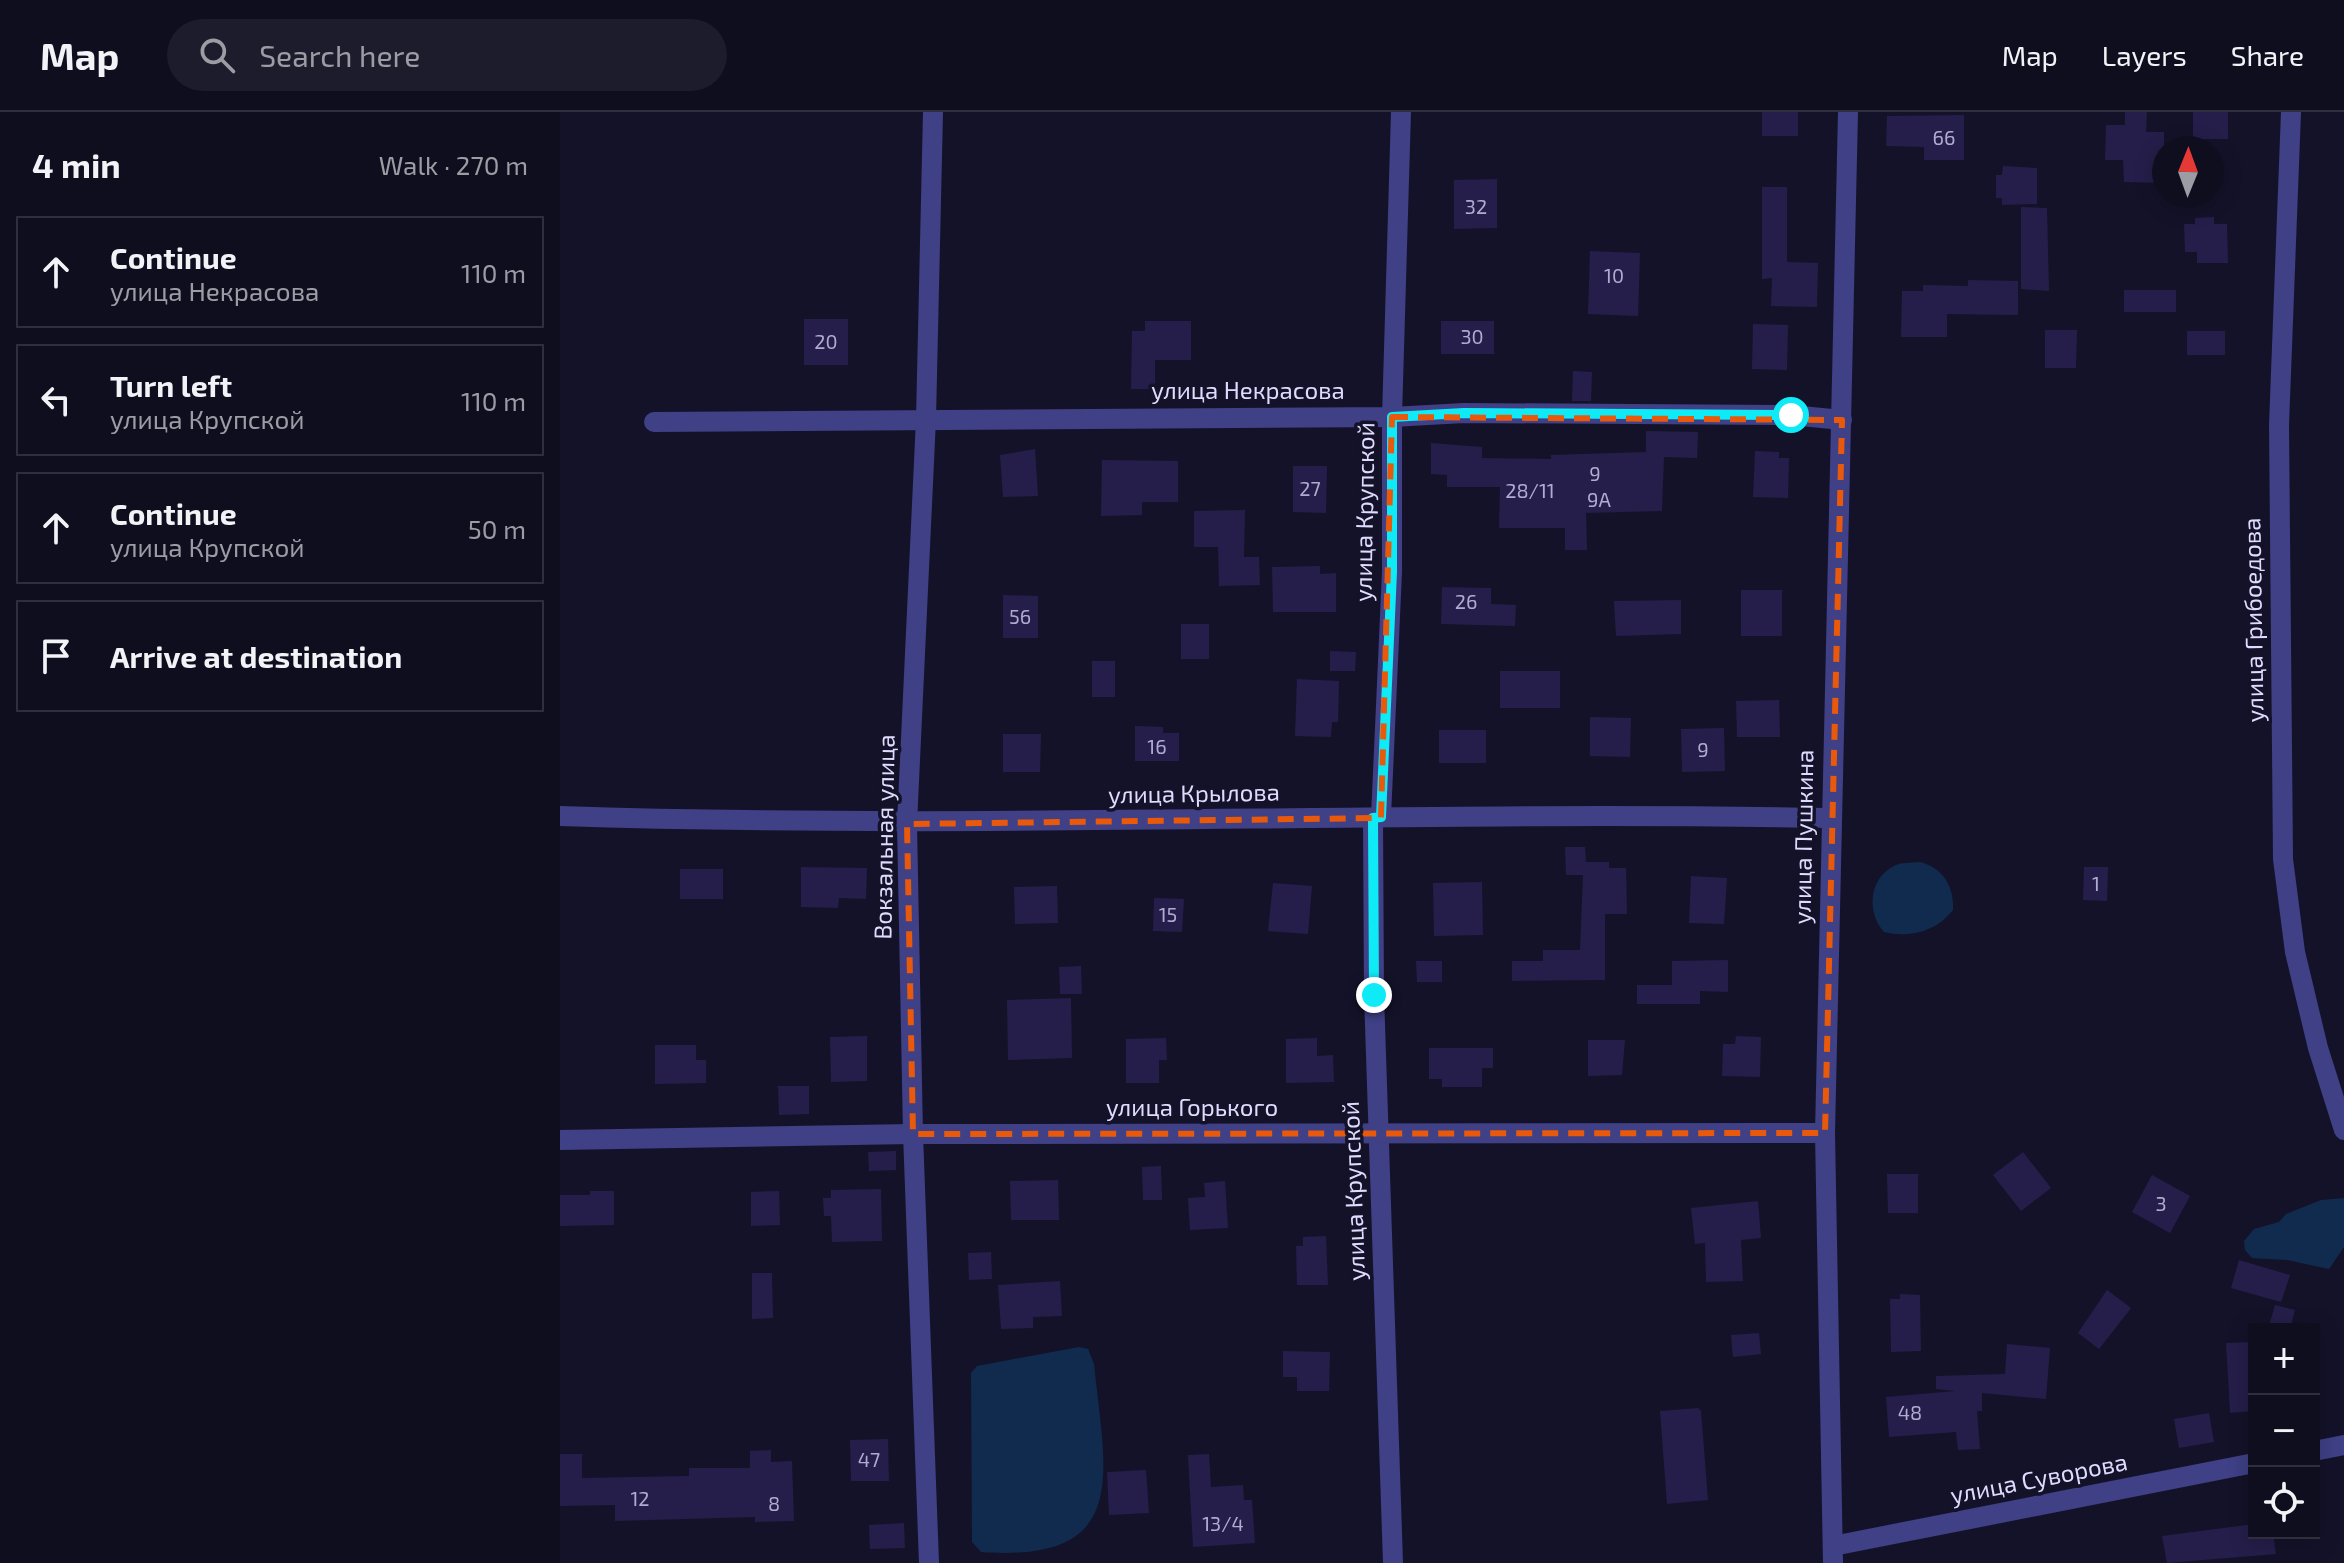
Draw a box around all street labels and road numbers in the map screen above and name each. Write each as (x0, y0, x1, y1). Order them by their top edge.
street label: улица Некрасова (1151, 375, 1345, 405)
street label: улица Крупской (1347, 422, 1381, 602)
street label: улица Грибоедова (2236, 517, 2270, 723)
street label: Вокзальная улица (867, 734, 901, 940)
street label: улица Пушкина (1786, 749, 1820, 925)
street label: улица Крылова (1108, 777, 1280, 809)
street label: улица Горького (1106, 1092, 1278, 1122)
street label: улица Крупской (1335, 1101, 1371, 1281)
street label: улица Суворова (1948, 1446, 2130, 1510)

